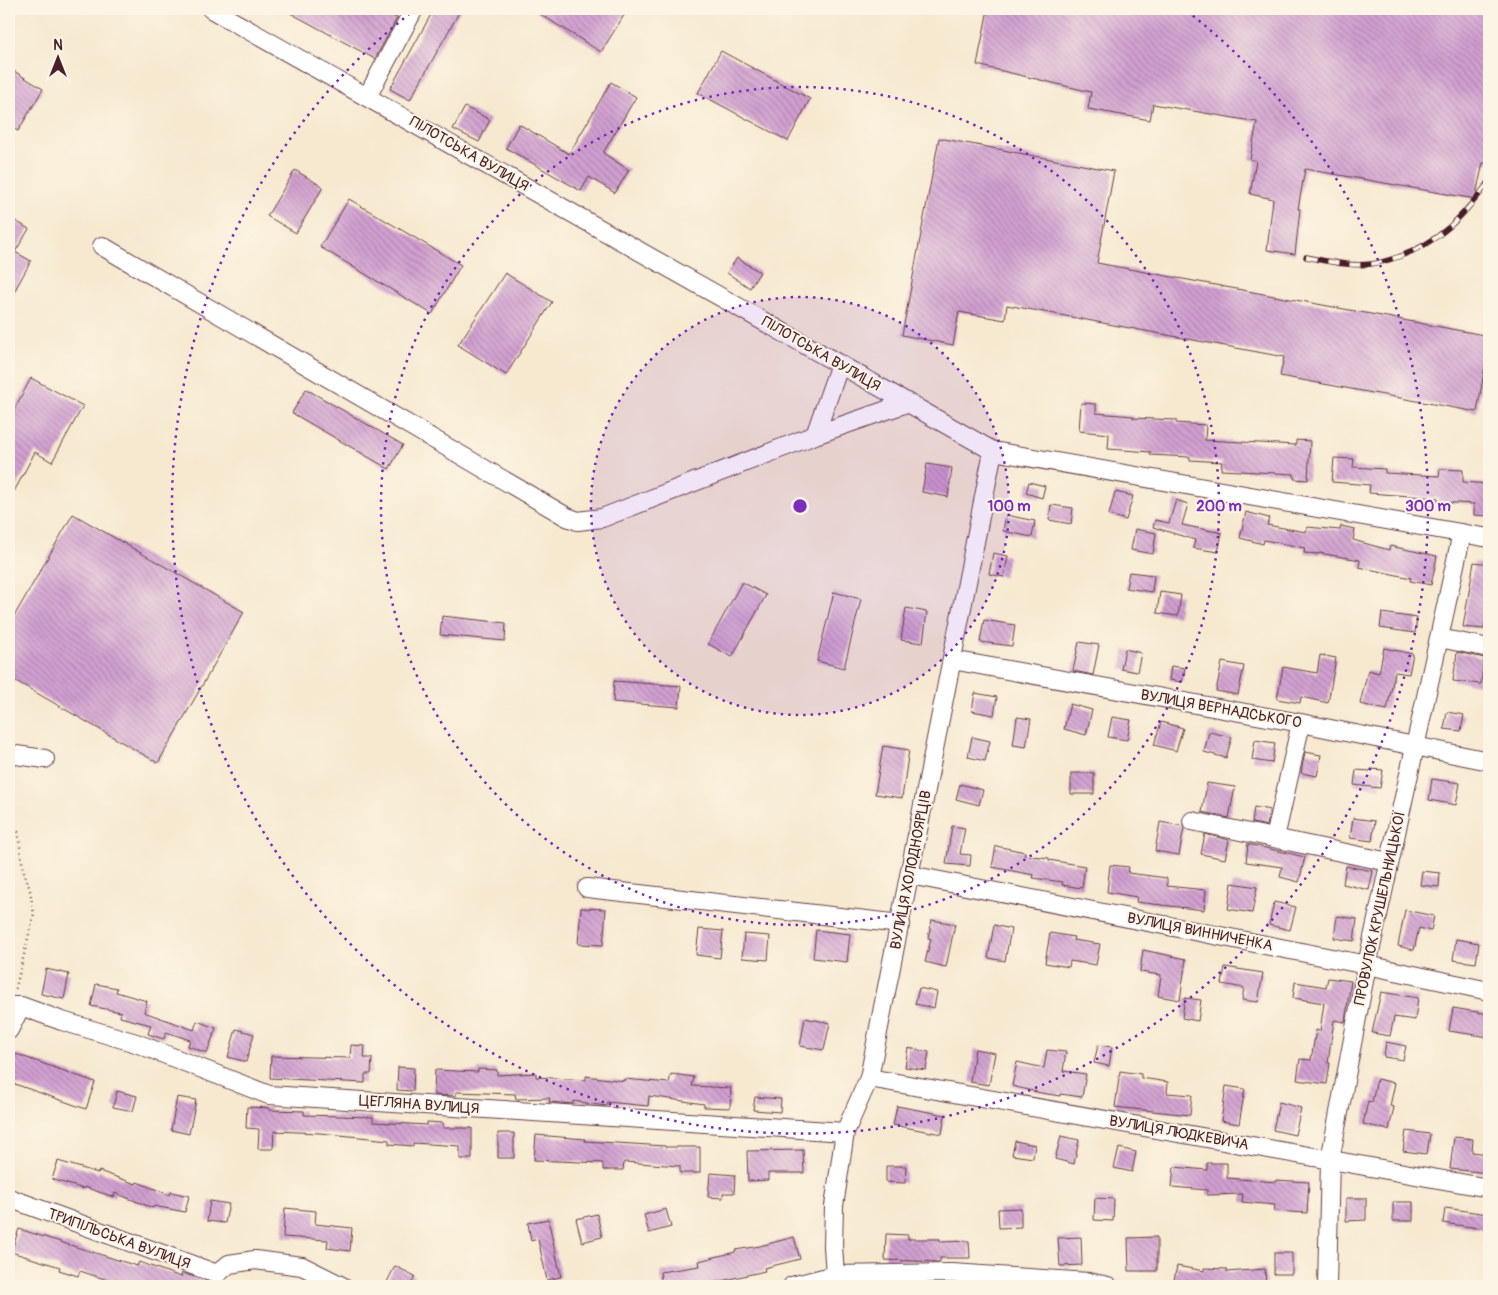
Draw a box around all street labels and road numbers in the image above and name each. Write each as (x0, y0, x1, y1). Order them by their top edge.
street label: ПІЛОТСЬКА ВУЛИЦЯ (406, 112, 532, 196)
street label: ПІЛОТСЬКА ВУЛИЦЯ (758, 312, 884, 396)
street label: ВУЛИЦЯ ВЕРНАДСЬКОГО (1139, 685, 1303, 733)
street label: ВУЛИЦЯ ХОЛОДНОЯРЦІВ (886, 789, 936, 951)
street label: ПРОВУЛОК КРУШЕЛЬНИЦЬКОЇ (1350, 809, 1410, 1007)
street label: ВУЛИЦЯ ВИННИЧЕНКА (1125, 909, 1275, 956)
street label: ЦЕГЛЯНА ВУЛИЦЯ (358, 1091, 480, 1119)
street label: ВУЛИЦЯ ЛЮДКЕВИЧА (1108, 1111, 1251, 1155)
street label: ТРИПІЛЬСЬКА ВУЛИЦЯ (45, 1204, 193, 1274)

